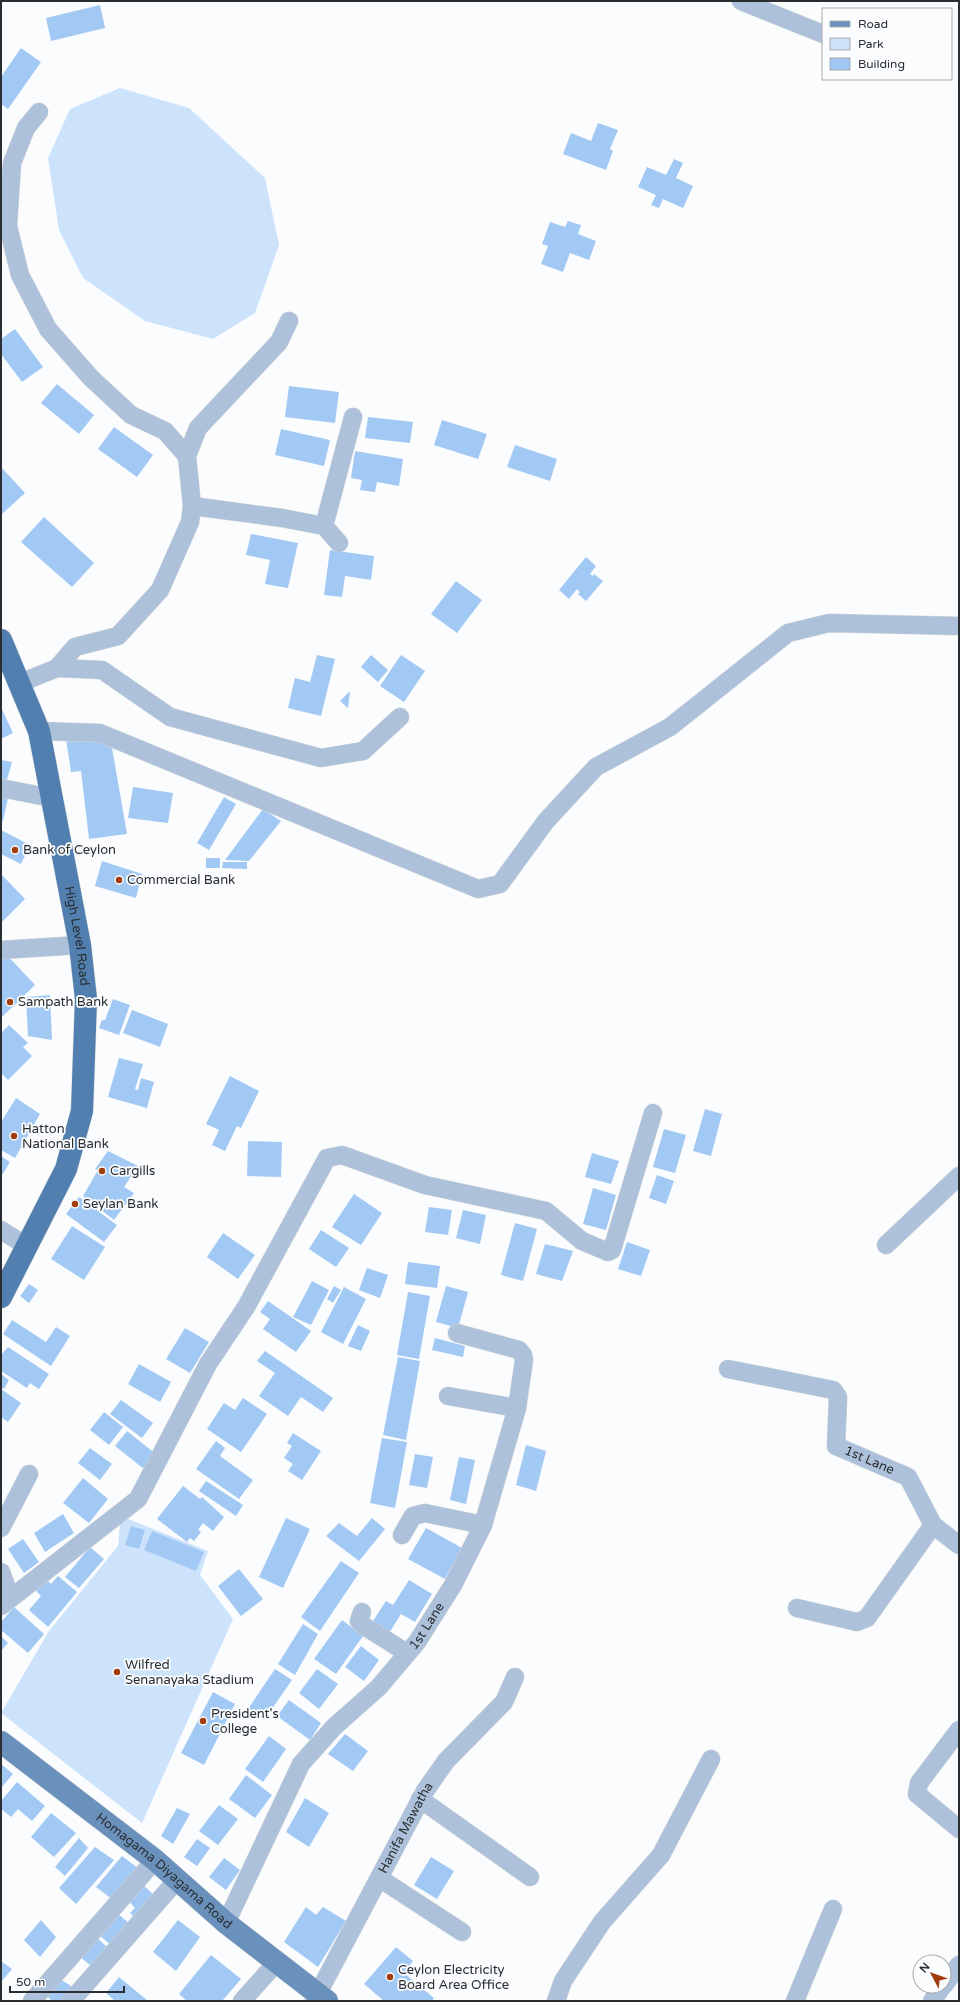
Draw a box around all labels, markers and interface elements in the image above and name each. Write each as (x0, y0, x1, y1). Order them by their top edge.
legend (822, 8, 952, 80)
text: Road (858, 17, 888, 31)
text: Park (858, 37, 884, 51)
text: Building (858, 57, 905, 71)
place label: Bank of Ceylon (23, 842, 116, 858)
marker: Bank of Ceylon (10, 845, 20, 855)
place label: Commercial Bank (127, 872, 235, 888)
marker: Commercial Bank (114, 875, 124, 885)
street label: High Level Road (61, 885, 92, 987)
place label: Sampath Bank (18, 994, 108, 1010)
marker: Sampath Bank (5, 997, 15, 1007)
place label: Hatton National Bank (22, 1121, 109, 1152)
marker: Hatton National Bank (9, 1131, 19, 1141)
place label: Cargills (110, 1163, 155, 1179)
marker: Cargills (97, 1166, 107, 1176)
place label: Seylan Bank (83, 1196, 158, 1212)
marker: Seylan Bank (70, 1199, 80, 1209)
street label: 1st Lane (842, 1443, 897, 1478)
street label: 1st Lane (406, 1600, 448, 1653)
place label: Wilfred Senanayaka Stadium (125, 1657, 254, 1688)
marker: Wilfred Senanayaka Stadium (112, 1667, 122, 1677)
place label: President's College (211, 1706, 279, 1737)
marker: President's College (198, 1716, 208, 1726)
street label: Hanifa Mawatha (375, 1779, 437, 1876)
street label: Homagama Diyagama Road (93, 1810, 235, 1933)
north arrow (912, 1954, 952, 1994)
text: N (917, 1960, 933, 1975)
place label: Ceylon Electricity Board Area Office (398, 1962, 509, 1993)
scale bar (10, 1968, 124, 1994)
marker: Ceylon Electricity Board Area Office (385, 1972, 395, 1982)
text: 50 m (16, 1975, 45, 1989)

